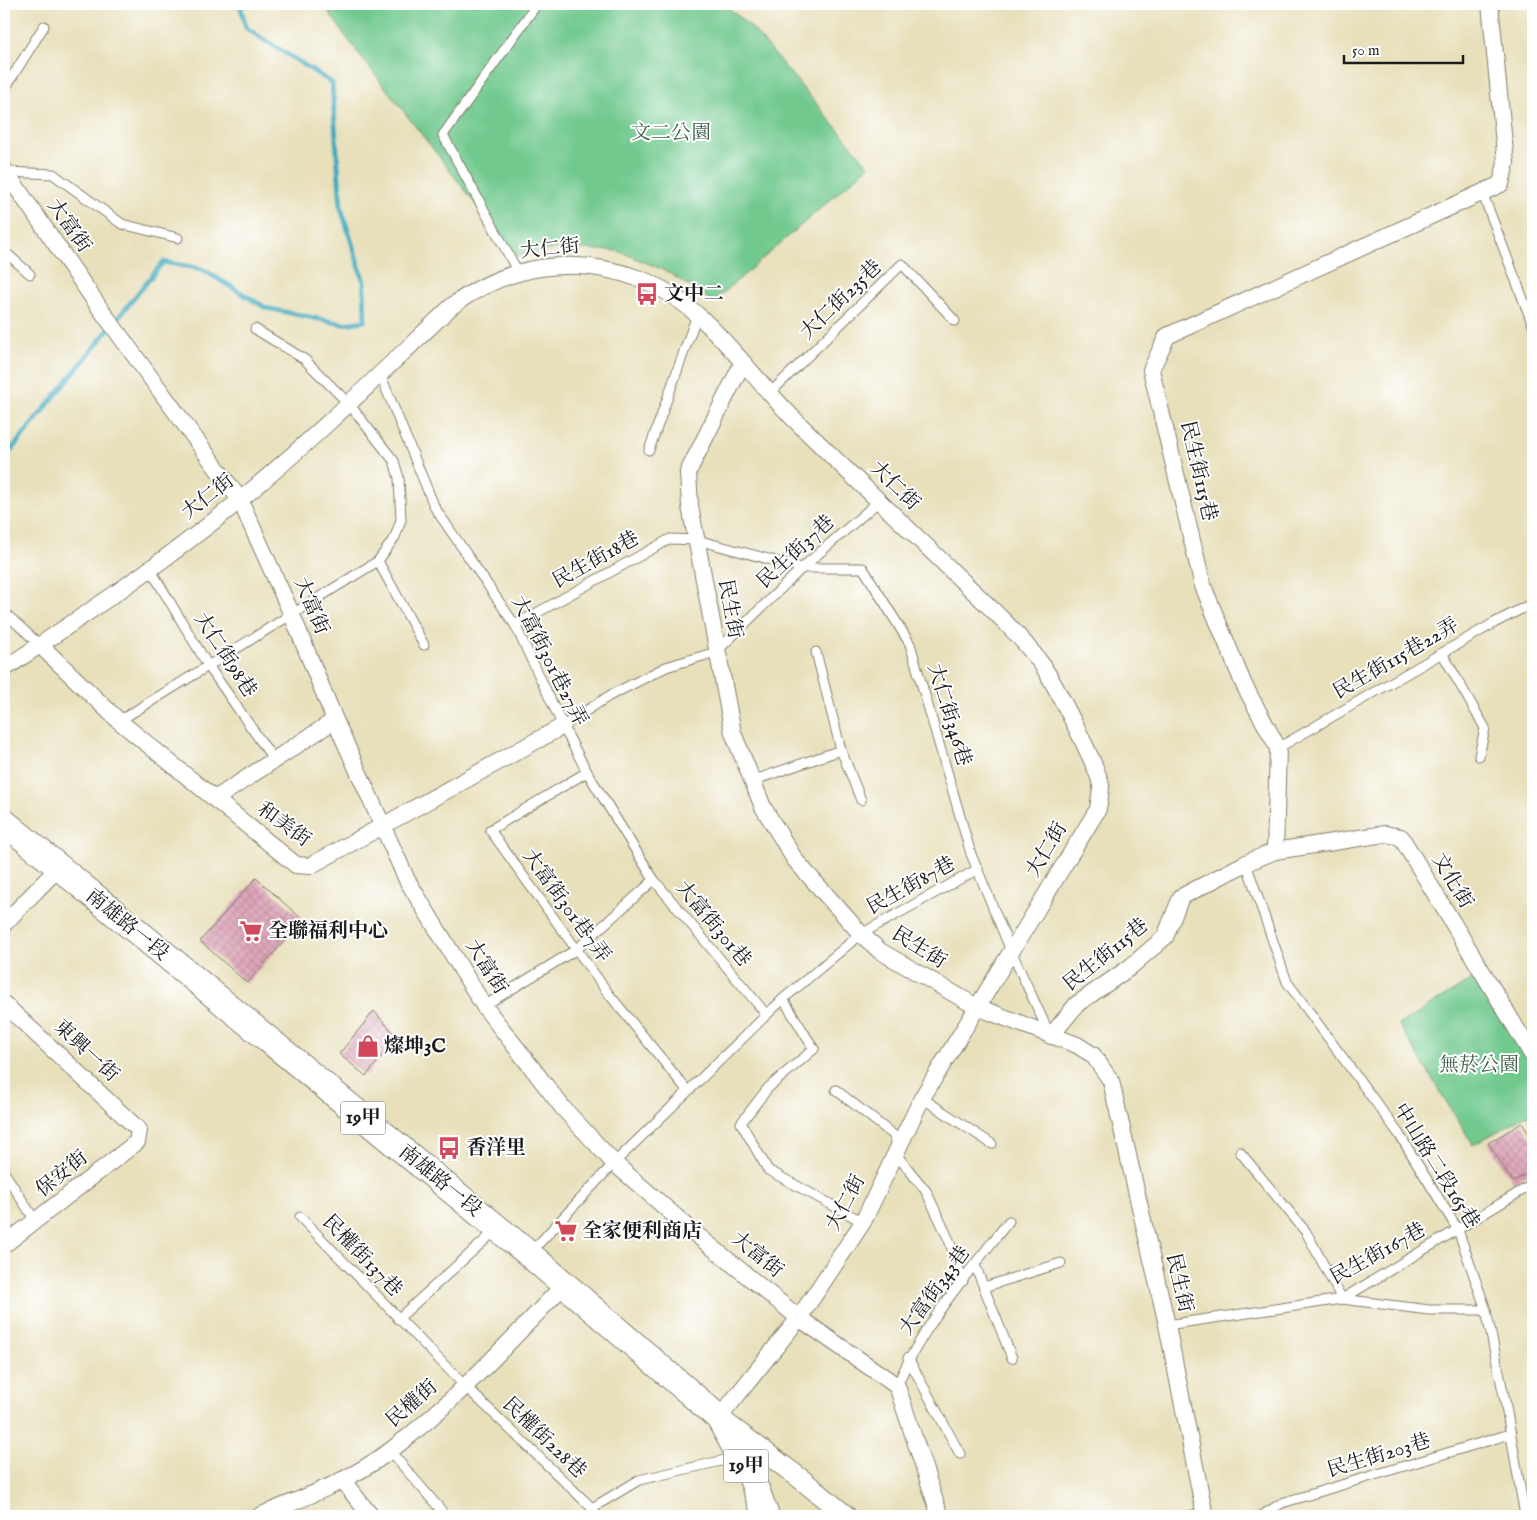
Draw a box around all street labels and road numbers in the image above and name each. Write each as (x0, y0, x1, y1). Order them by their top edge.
street label: 大富街 (42, 194, 96, 258)
street label: 大仁街 (519, 233, 581, 265)
street label: 大仁街235巷 (795, 255, 887, 345)
street label: 民生街115巷 (1174, 418, 1222, 524)
street label: 大仁街 (865, 456, 925, 516)
street label: 大仁街 (177, 469, 239, 525)
street label: 民生街37巷 (752, 510, 840, 594)
street label: 民生街18巷 (548, 526, 644, 594)
street label: 大富街 (288, 574, 334, 638)
street label: 民生街 (712, 577, 748, 641)
street label: 大富街301巷27弄 (505, 592, 593, 730)
street label: 大仁街98巷 (188, 608, 262, 702)
street label: 民生街115巷22弄 (1329, 613, 1463, 705)
street label: 大仁街346巷 (922, 661, 976, 769)
street label: 和美街 (252, 797, 316, 853)
street label: 大仁街 (1021, 818, 1073, 882)
street label: 大富街301巷7弄 (517, 844, 615, 968)
street label: 文化街 (1426, 849, 1478, 913)
street label: 民生街87巷 (862, 852, 960, 920)
street label: 大富街301巷 (670, 876, 756, 972)
street label: 南雄路一段 (80, 884, 174, 966)
street label: 民生街115巷 (1058, 913, 1154, 997)
street label: 民生街 (887, 922, 951, 974)
street label: 大富街 (460, 935, 512, 999)
street label: 東興一街 (48, 1015, 124, 1087)
street label: 中山路二段165巷 (1387, 1099, 1485, 1233)
road number: 19甲 (340, 1102, 386, 1134)
street label: 南雄路一段 (393, 1140, 487, 1222)
street label: 保安街 (31, 1145, 93, 1203)
street label: 大仁街 (821, 1171, 871, 1235)
street label: 民權街137巷 (317, 1210, 407, 1302)
street label: 民生街167巷 (1326, 1218, 1430, 1290)
street label: 大富街 (726, 1226, 788, 1284)
street label: 大富街343巷 (894, 1241, 976, 1341)
street label: 民生街 (1160, 1251, 1198, 1315)
street label: 民權街 (381, 1375, 443, 1433)
street label: 民權街228巷 (497, 1392, 591, 1484)
street label: 民生街203巷 (1324, 1428, 1434, 1484)
road number: 19甲 (724, 1450, 768, 1482)

